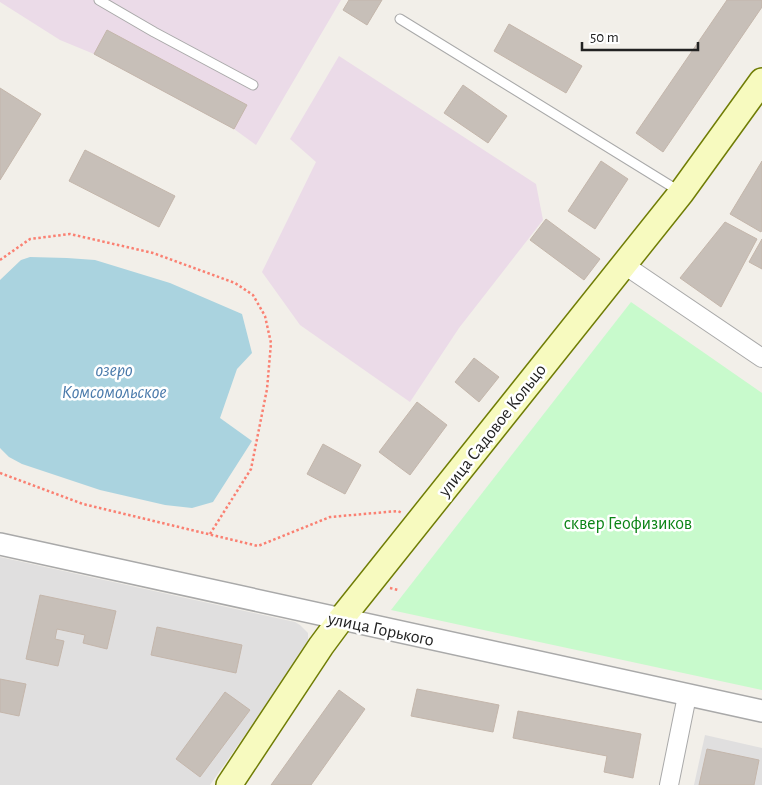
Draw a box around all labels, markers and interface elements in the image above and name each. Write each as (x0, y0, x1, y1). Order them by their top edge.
scale bar (582, 20, 698, 52)
text: 50 m (590, 30, 619, 45)
water label: озеро Комсомольское (62, 361, 166, 402)
street label: улица Садовое Кольцо (435, 361, 550, 501)
park label: cквер Геофизиков (564, 515, 692, 533)
street label: улица Горького (325, 610, 436, 650)

